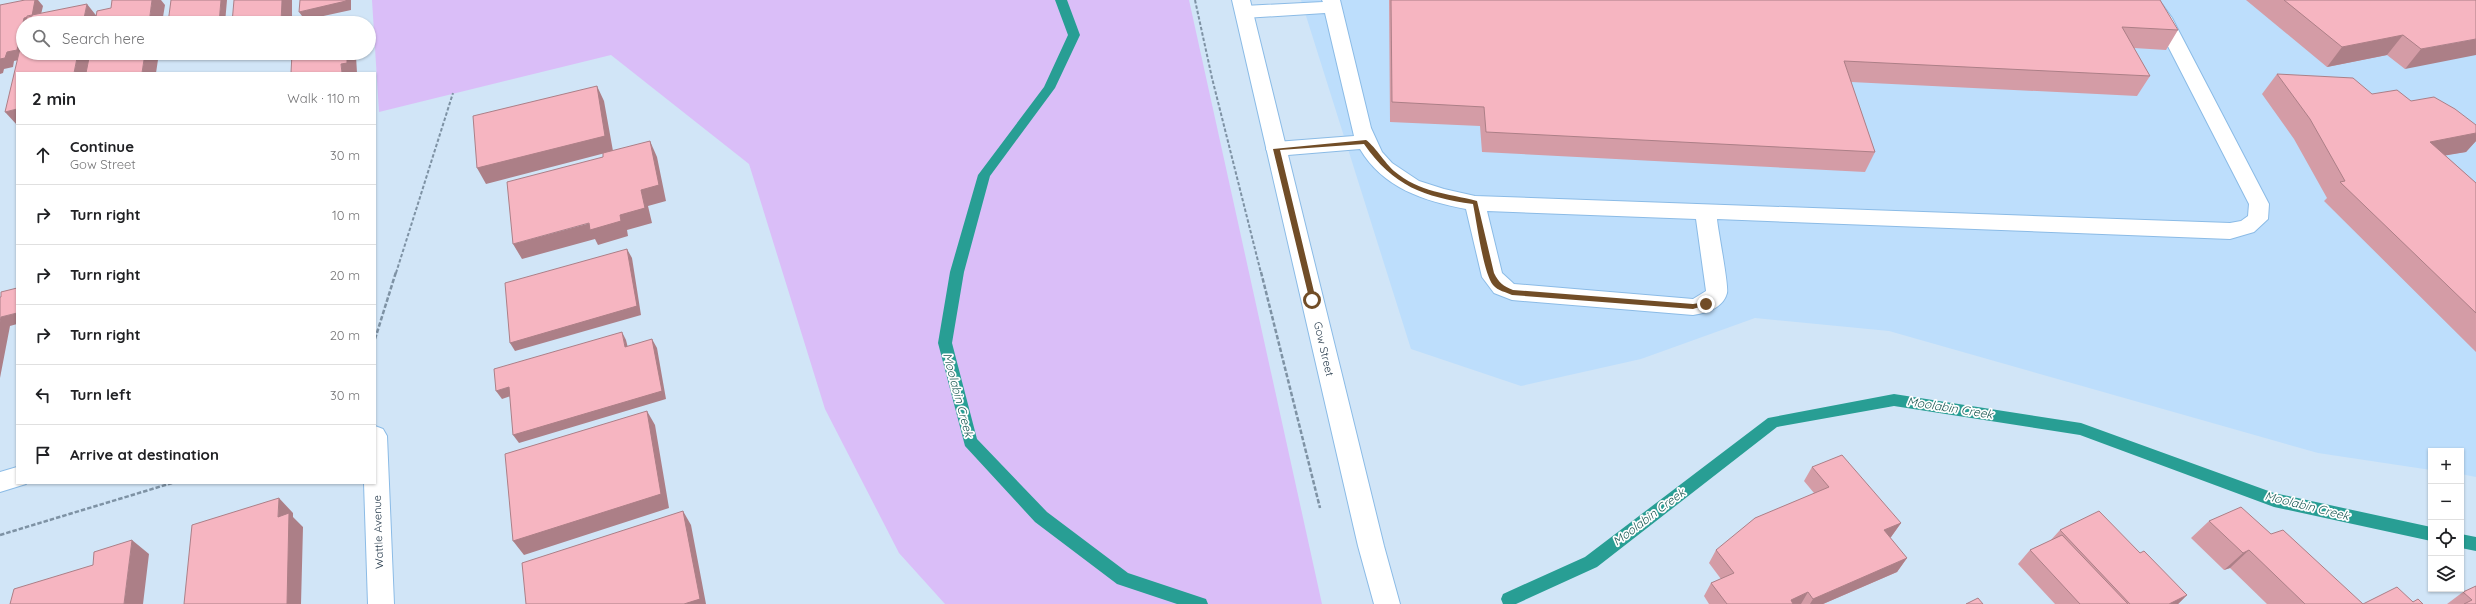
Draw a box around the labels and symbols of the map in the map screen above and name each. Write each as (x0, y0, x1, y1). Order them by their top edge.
route start (1303, 291, 1321, 309)
route end (1697, 295, 1715, 313)
street label: Gow Street (1311, 320, 1337, 378)
water label: Moolabin Creek (940, 351, 977, 440)
water label: Moolabin Creek (1906, 393, 1996, 422)
water label: Moolabin Creek (1610, 484, 1689, 549)
water label: Moolabin Creek (2263, 488, 2353, 524)
street label: Wattle Avenue (370, 495, 386, 569)

